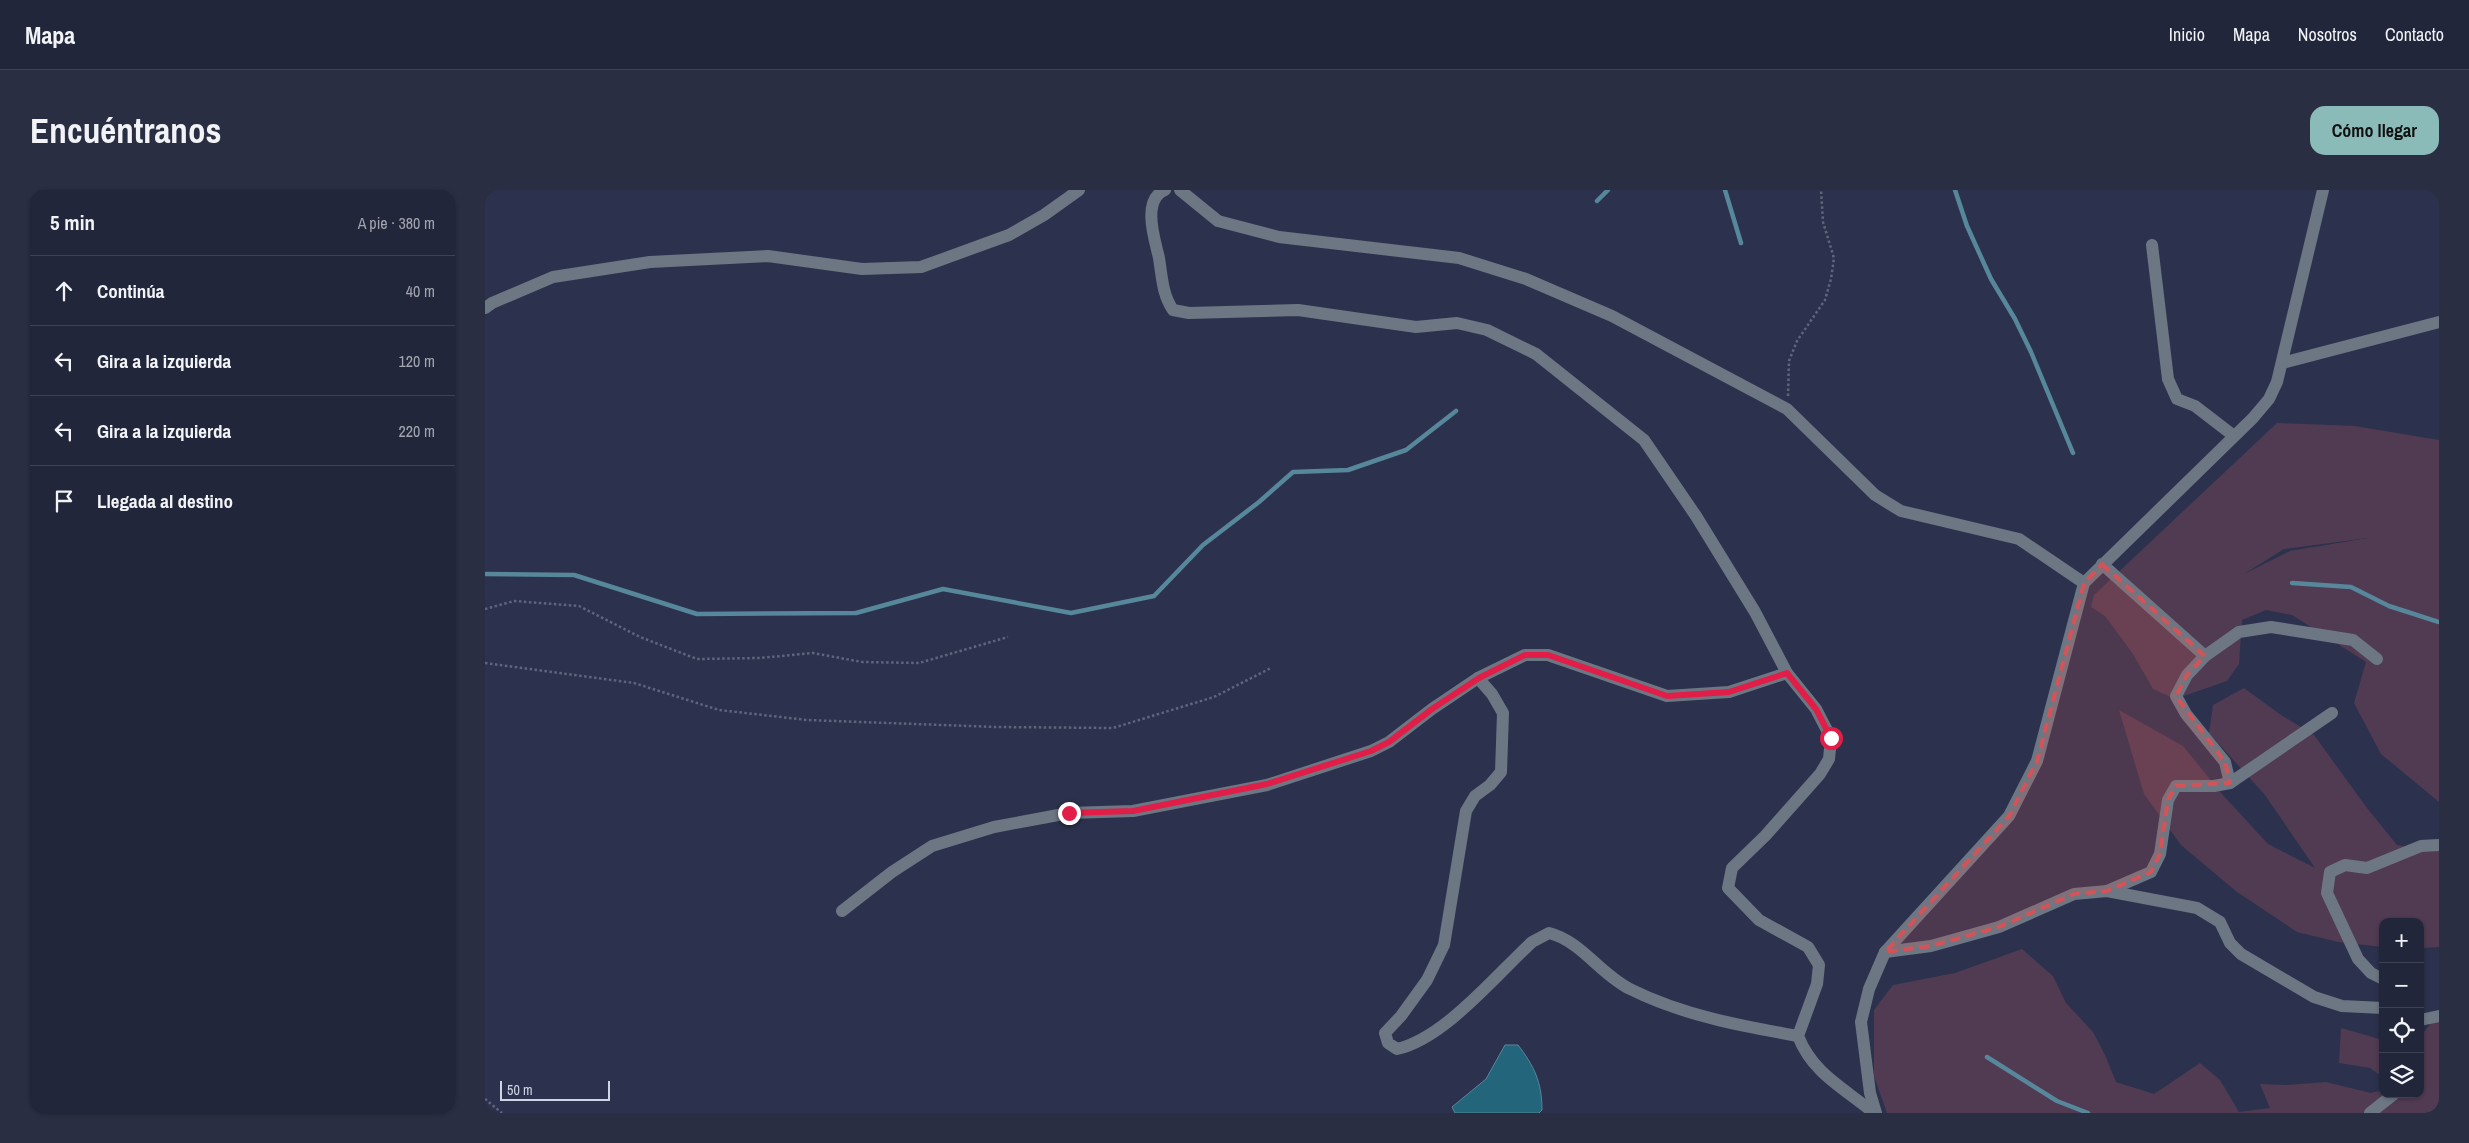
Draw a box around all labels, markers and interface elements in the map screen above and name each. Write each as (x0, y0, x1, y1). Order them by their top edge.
text: Mapa (25, 19, 75, 51)
text: Inicio (2169, 22, 2205, 47)
text: Mapa (2233, 22, 2270, 47)
text: Nosotros (2298, 22, 2357, 47)
text: Contacto (2385, 22, 2444, 47)
button: Cómo llegar (2310, 106, 2439, 155)
text: Encuéntranos (30, 107, 221, 154)
text: 5 min (50, 208, 95, 237)
text: A pie · 380 m (358, 212, 435, 234)
icon: ahead (50, 277, 78, 305)
text: Continúa (97, 278, 165, 304)
text: 40 m (406, 280, 435, 302)
icon: left (50, 347, 78, 375)
text: Gira a la izquierda (97, 348, 231, 374)
text: 120 m (399, 350, 435, 372)
icon: left (50, 417, 78, 445)
text: Gira a la izquierda (97, 418, 231, 444)
text: 220 m (399, 420, 435, 442)
icon: arrive (50, 487, 78, 515)
text: Llegada al destino (97, 488, 233, 514)
route start (1820, 727, 1843, 750)
route end (1058, 802, 1081, 825)
map controls (2379, 918, 2424, 1098)
button: + (2379, 918, 2424, 963)
button: − (2379, 963, 2424, 1008)
button: locate (2379, 1008, 2424, 1053)
button: layers (2379, 1053, 2424, 1098)
scale bar (500, 1078, 610, 1101)
text: 50 m (507, 1081, 533, 1099)

